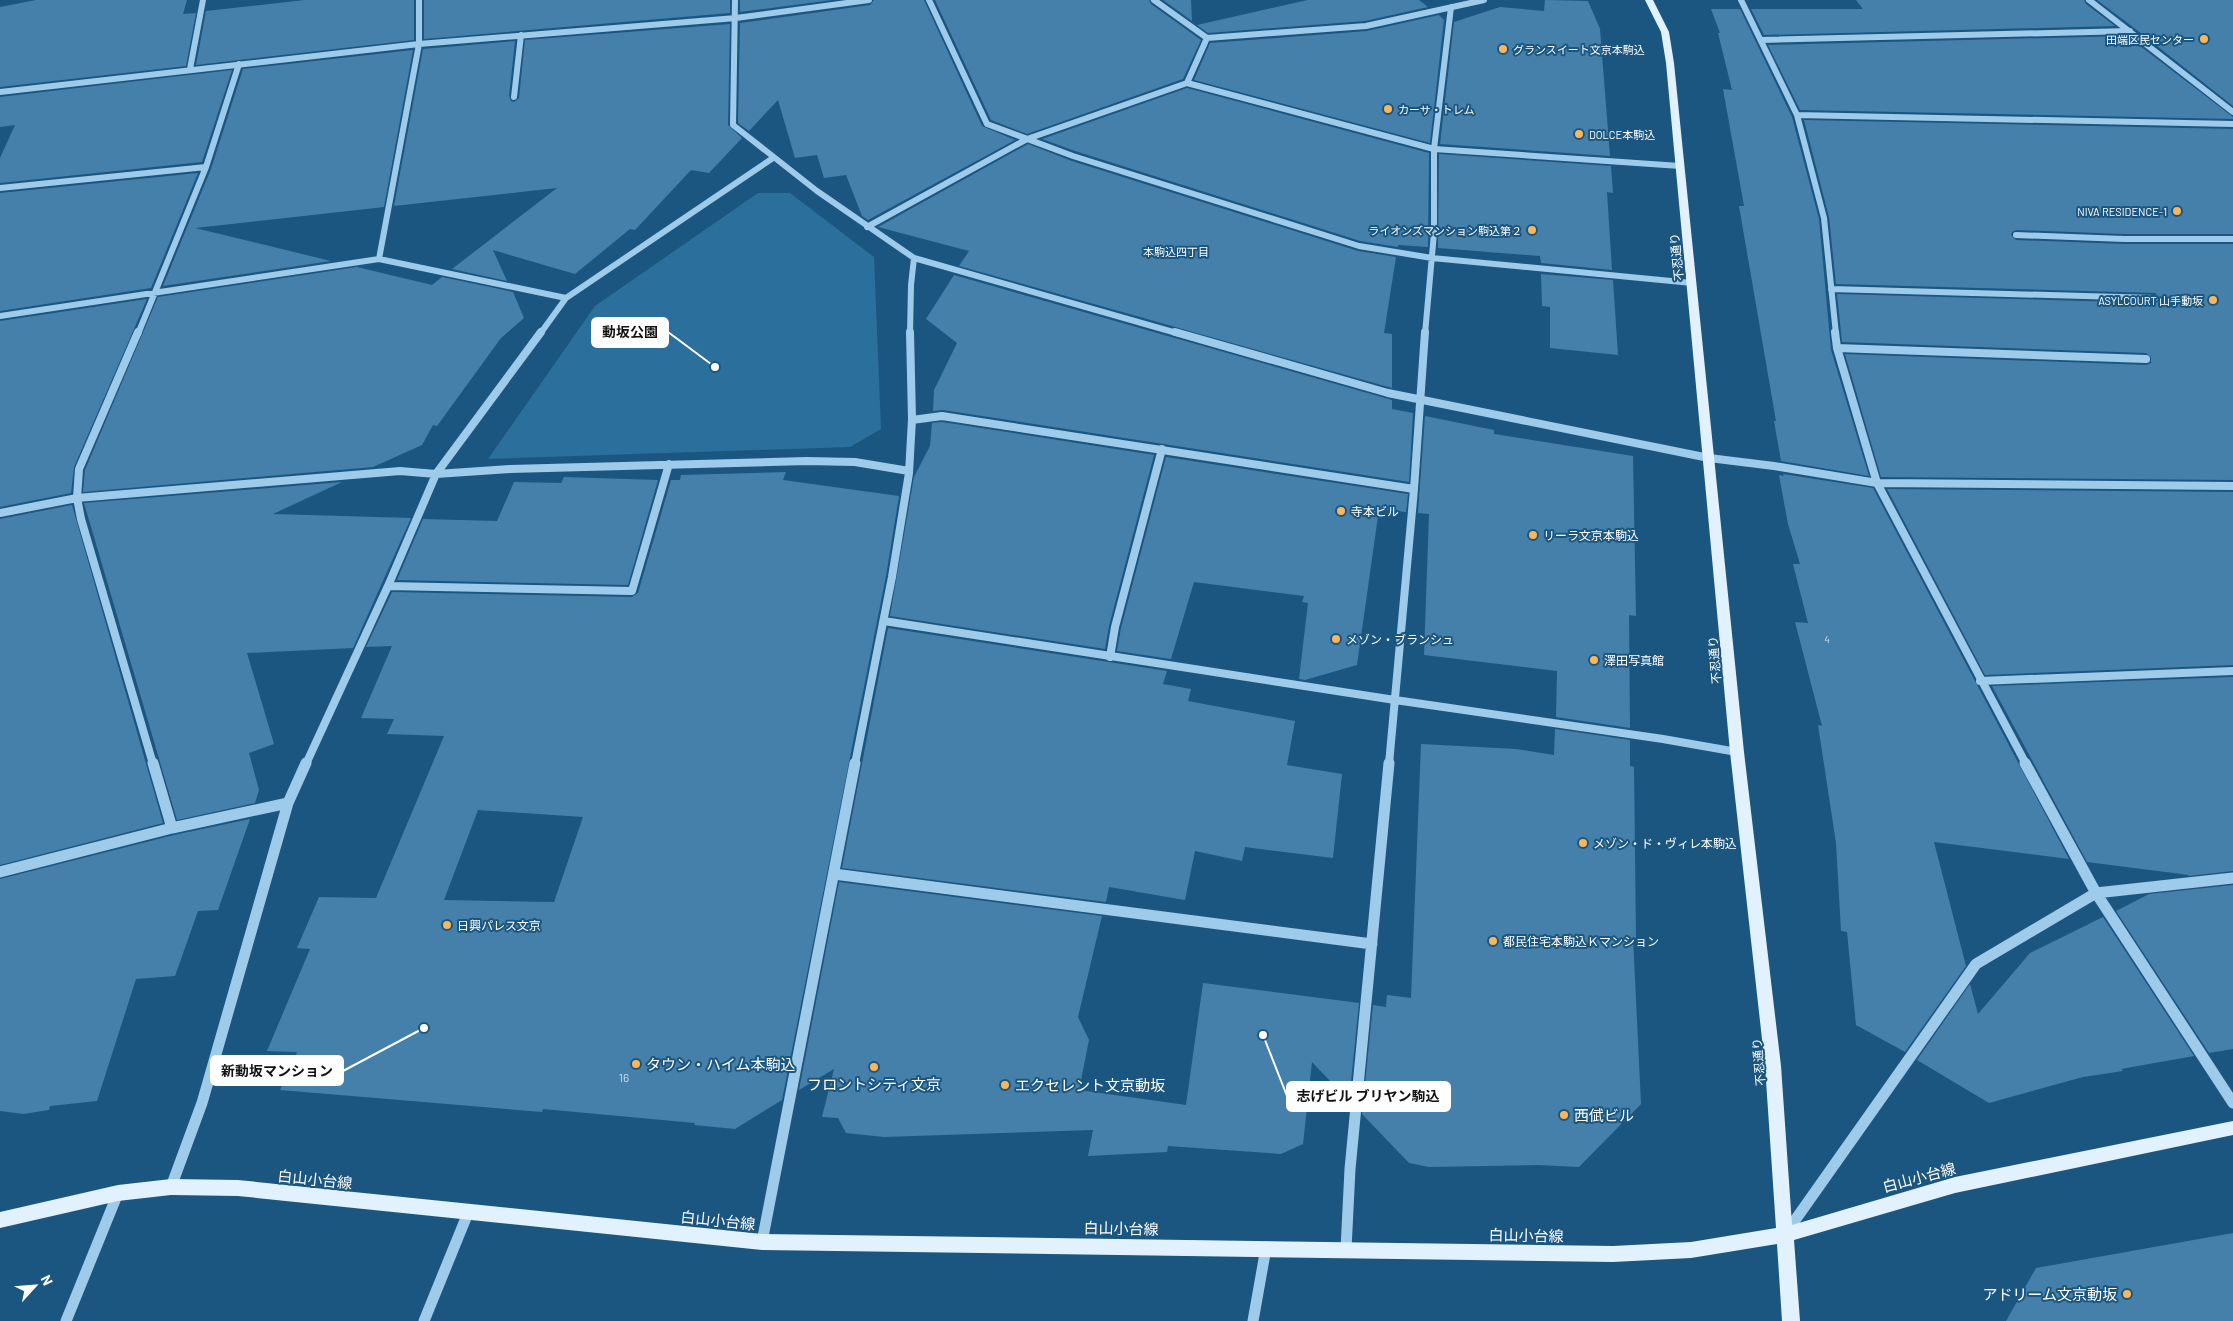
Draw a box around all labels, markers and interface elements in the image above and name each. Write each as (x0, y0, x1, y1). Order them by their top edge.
place label: 田端区民センター (2106, 33, 2194, 46)
marker: 田端区民センター (2198, 33, 2210, 45)
marker: グランスイート文京本駒込 (1497, 43, 1509, 55)
place label: グランスイート文京本駒込 (1513, 43, 1645, 56)
marker: カーサ・トレム (1382, 103, 1394, 115)
place label: カーサ・トレム (1398, 103, 1475, 116)
marker: DOLCE本駒込 (1573, 128, 1585, 140)
place label: DOLCE本駒込 (1589, 128, 1655, 141)
place label: NIVA RESIDENCE-1 (2077, 205, 2167, 218)
marker: NIVA RESIDENCE-1 (2171, 205, 2183, 217)
place label: ライオンズマンション駒込第２ (1368, 224, 1522, 237)
marker: ライオンズマンション駒込第２ (1526, 224, 1538, 236)
street label: 不忍通り (1667, 232, 1685, 282)
district label: 本駒込四丁目 (1143, 245, 1209, 258)
place label: ASYLCOURT 山手動坂 (2098, 294, 2203, 307)
marker: ASYLCOURT 山手動坂 (2207, 294, 2219, 306)
callout: 動坂公園 (592, 318, 668, 347)
text: 動坂公園 (602, 323, 658, 340)
place label: 寺本ビル (1351, 504, 1399, 518)
marker: 寺本ビル (1335, 505, 1347, 517)
place label: リーラ文京本駒込 (1543, 528, 1639, 542)
marker: リーラ文京本駒込 (1527, 529, 1539, 541)
place label: メゾン・ブランシュ (1346, 632, 1454, 646)
marker: メゾン・ブランシュ (1330, 633, 1342, 645)
house number: 4 (1824, 633, 1830, 645)
street label: 不忍通り (1705, 635, 1723, 685)
place label: 澤田写真館 (1604, 653, 1664, 667)
marker: 澤田写真館 (1588, 654, 1600, 666)
place label: メゾン・ド・ヴィレ本駒込 (1593, 836, 1737, 850)
marker: メゾン・ド・ヴィレ本駒込 (1577, 837, 1589, 849)
place label: 日興パレス文京 (457, 918, 541, 932)
marker: 日興パレス文京 (441, 919, 453, 931)
place label: 都民住宅本駒込Ｋマンション (1503, 934, 1659, 948)
marker: 都民住宅本駒込Ｋマンション (1487, 935, 1499, 947)
street label: 不忍通り (1749, 1037, 1767, 1087)
place label: タウン・ハイム本駒込 (646, 1055, 795, 1073)
callout: 新動坂マンション (211, 1056, 343, 1085)
marker: タウン・ハイム本駒込 (630, 1058, 642, 1070)
marker: フロントシティ文京 (868, 1061, 880, 1073)
text: 新動坂マンション (221, 1062, 333, 1079)
house number: 16 (619, 1070, 629, 1084)
place label: フロントシティ文京 (807, 1075, 941, 1093)
place label: エクセレント文京動坂 (1015, 1076, 1165, 1094)
marker: エクセレント文京動坂 (999, 1079, 1011, 1091)
callout: 志げビル ブリヤン駒込 (1287, 1082, 1450, 1111)
text: 志げビル ブリヤン駒込 (1297, 1087, 1439, 1104)
place label: 西倵ビル (1574, 1106, 1634, 1124)
marker: 西倵ビル (1558, 1109, 1570, 1121)
street label: 白山小台線 (1880, 1159, 1958, 1195)
street label: 白山小台線 (277, 1166, 353, 1192)
street label: 白山小台線 (680, 1207, 756, 1233)
street label: 白山小台線 (1083, 1218, 1159, 1238)
street label: 白山小台線 (1488, 1225, 1564, 1245)
north arrow (10, 1261, 60, 1311)
text: N (37, 1272, 57, 1288)
place label: アドリーム文京動坂 (1982, 1285, 2117, 1303)
marker: アドリーム文京動坂 (2121, 1288, 2133, 1300)

